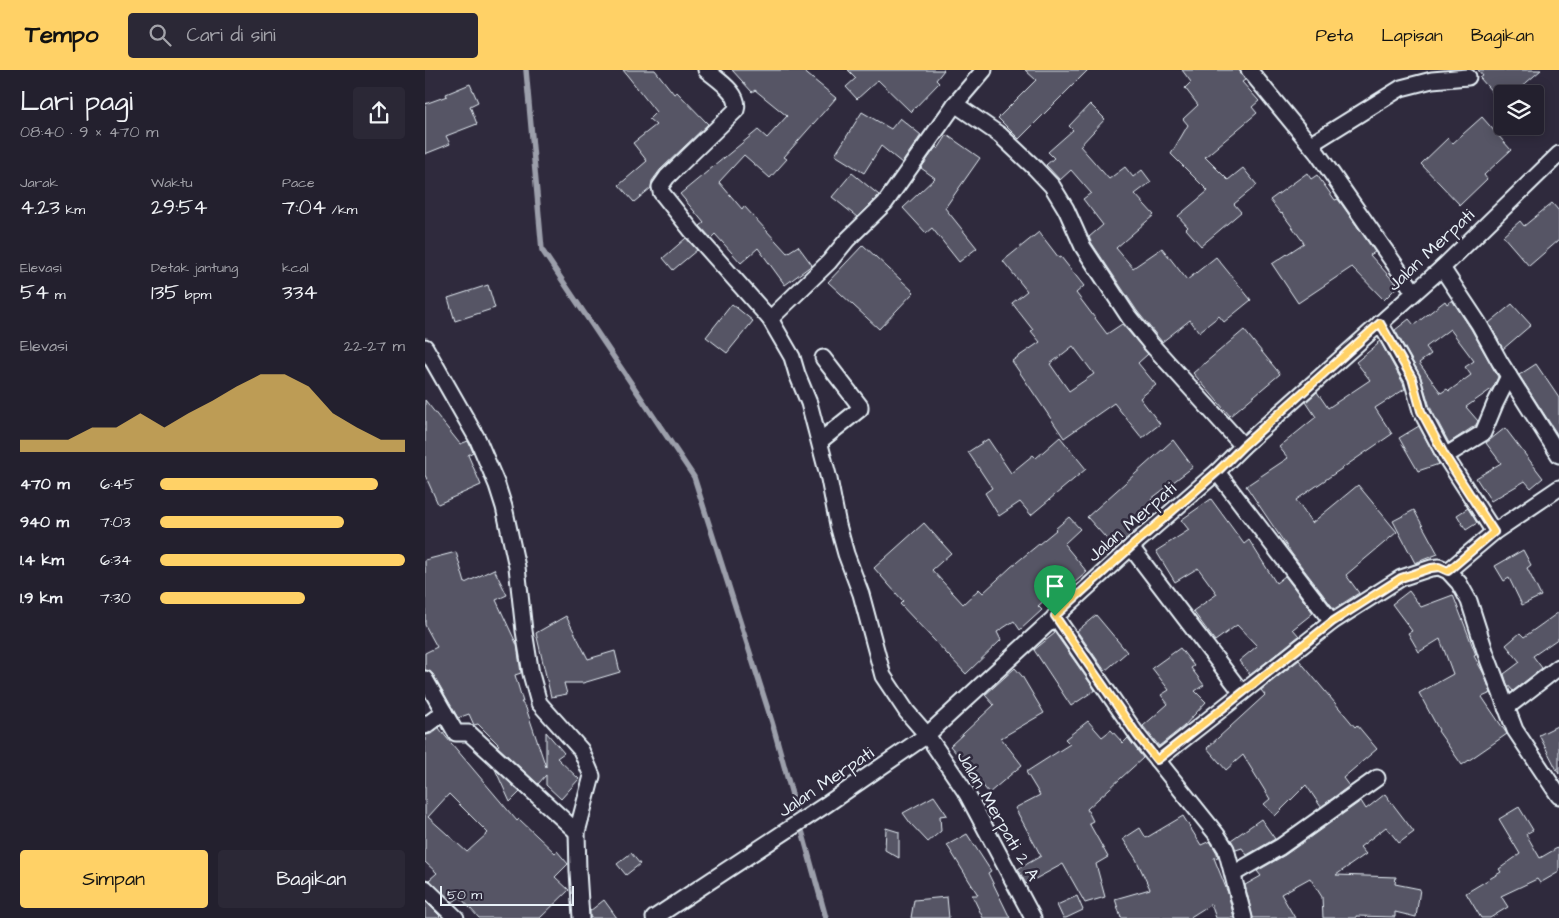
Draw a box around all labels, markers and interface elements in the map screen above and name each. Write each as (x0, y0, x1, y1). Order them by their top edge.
search box (128, 13, 478, 58)
text: Tempo (25, 18, 98, 52)
icon: search (146, 21, 174, 49)
text: Cari di sini (186, 22, 276, 49)
text: Peta (1316, 23, 1353, 48)
text: Lapisan (1381, 23, 1443, 48)
text: Bagikan (1471, 23, 1534, 48)
text: Lari pagi (20, 82, 133, 121)
map controls (1494, 85, 1544, 135)
button: layers (1494, 85, 1544, 135)
button: share (353, 87, 405, 139)
text: 08:40 · 9 × 470 m (20, 121, 158, 143)
text: Jarak (20, 173, 58, 193)
text: Waktu (151, 173, 193, 193)
text: Pace (282, 173, 314, 193)
text: 4.23 (20, 193, 60, 222)
text: 29:54 (151, 193, 208, 222)
text: 7:04 (282, 193, 326, 222)
text: km (60, 200, 85, 220)
text: /km (326, 200, 357, 220)
street label: Jalan Merpati (1382, 203, 1480, 297)
text: Elevasi (20, 258, 62, 278)
text: Detak jantung (151, 258, 238, 278)
text: kcal (282, 258, 309, 278)
text: 54 (20, 278, 49, 307)
text: 135 (151, 278, 179, 307)
text: 334 (282, 278, 318, 307)
text: m (49, 285, 66, 305)
text: bpm (179, 285, 211, 305)
text: Elevasi (20, 335, 68, 357)
text: 22–27 m (344, 335, 405, 357)
text: 470 m (20, 473, 70, 495)
text: 6:45 (100, 473, 135, 495)
street label: Jalan Merpati (1082, 476, 1182, 568)
text: 940 m (20, 511, 69, 533)
text: 7:03 (100, 511, 131, 533)
text: 1.4 km (20, 549, 64, 571)
text: 6:34 (100, 549, 132, 571)
pin (1034, 565, 1076, 616)
icon: arrive (1041, 572, 1069, 600)
text: 1.9 km (20, 587, 62, 609)
text: 7:30 (100, 587, 131, 609)
street label: Jalan Merpati (773, 741, 879, 823)
street label: Jalan Merpati 2 A (950, 746, 1046, 886)
button: Simpan (20, 850, 208, 908)
button: Bagikan (218, 850, 405, 908)
scale bar (440, 883, 574, 906)
text: 50 m (447, 885, 482, 905)

